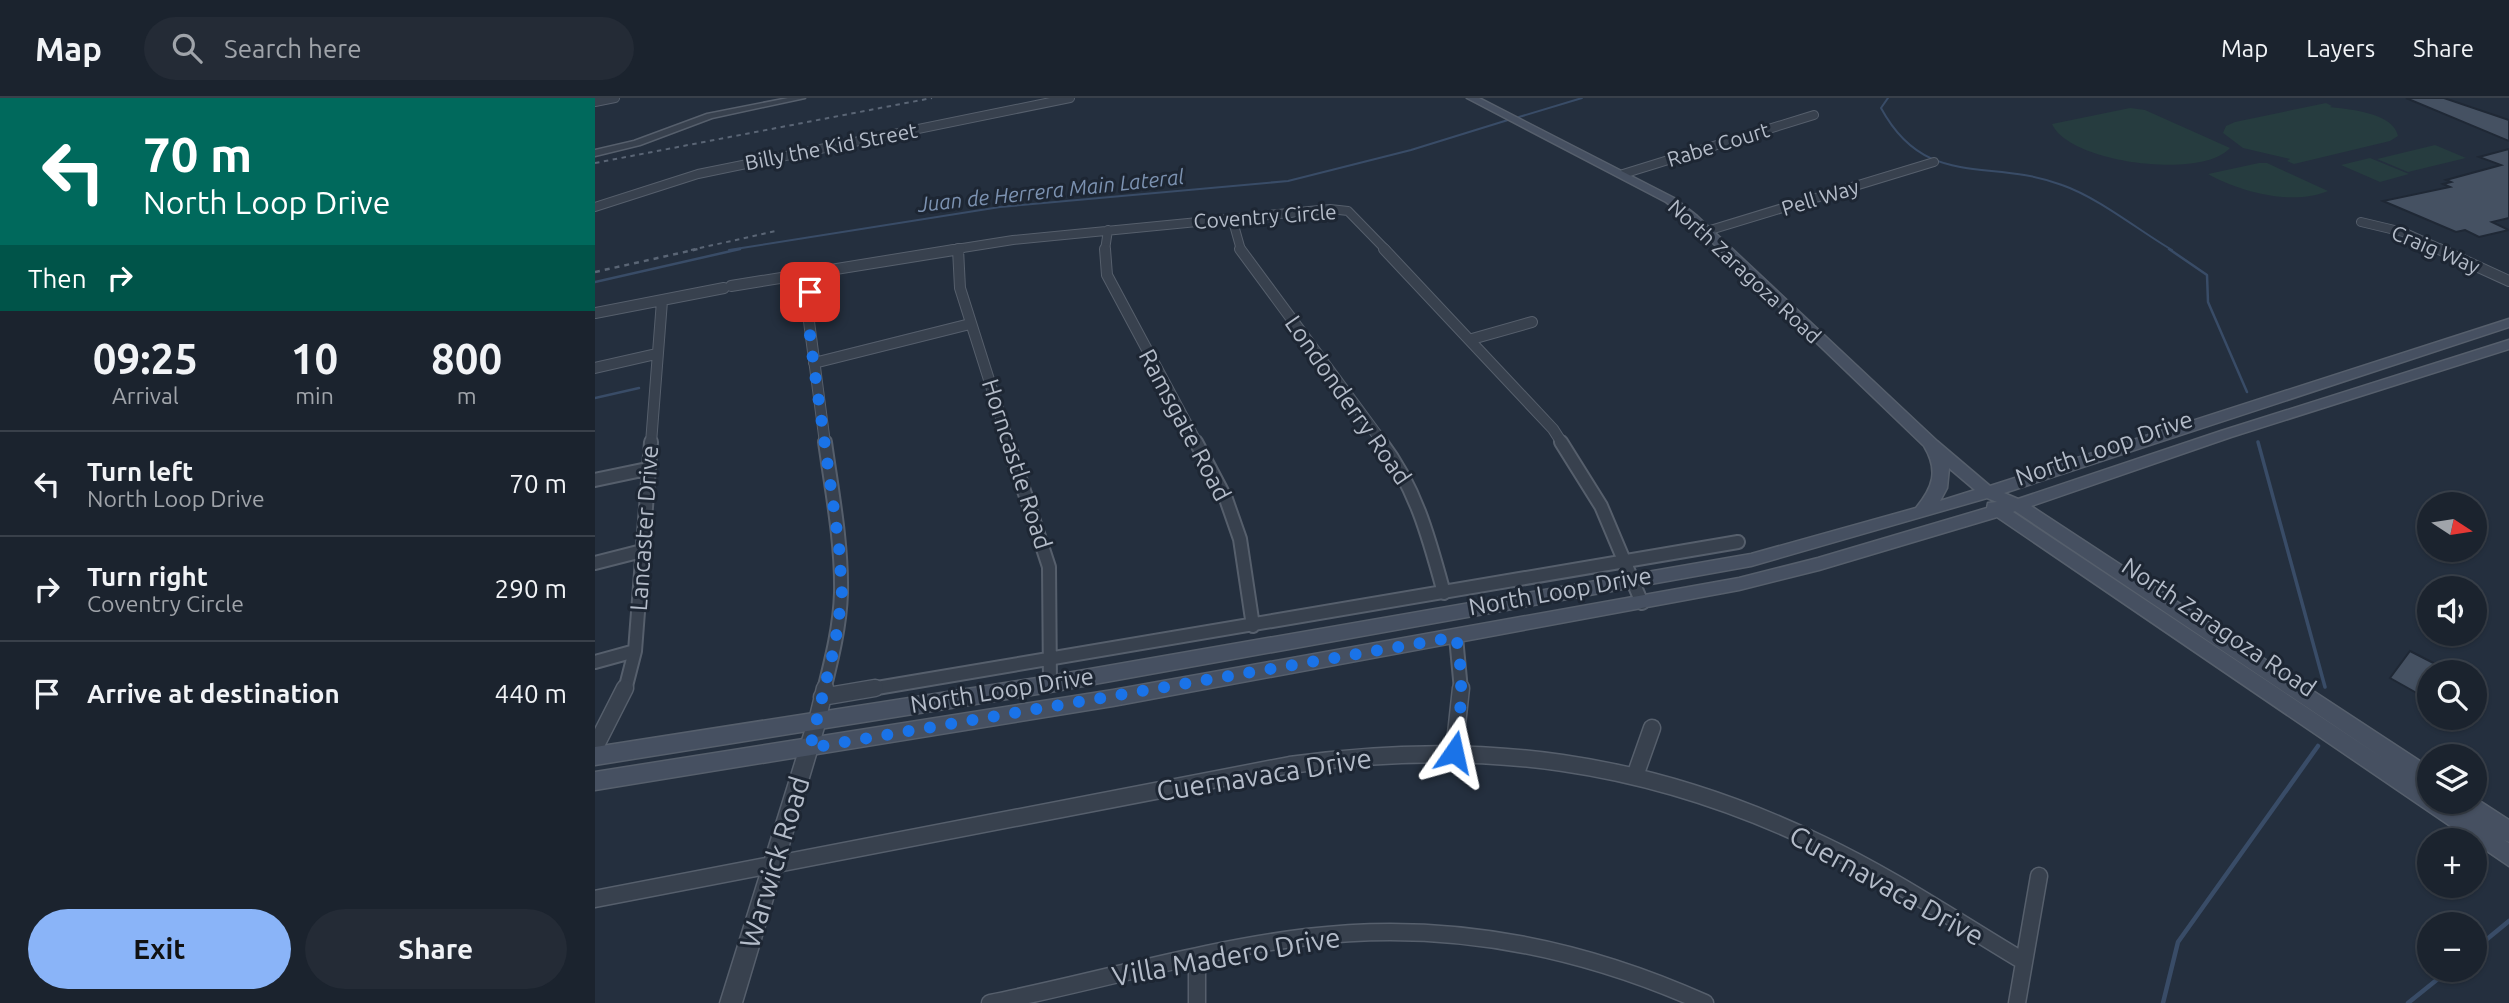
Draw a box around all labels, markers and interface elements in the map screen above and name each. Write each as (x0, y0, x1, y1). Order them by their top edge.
search box (144, 17, 634, 80)
icon: search (168, 29, 206, 67)
text: Map (35, 30, 102, 67)
text: Search here (224, 34, 362, 63)
text: Map (2221, 35, 2268, 62)
text: Layers (2306, 35, 2375, 62)
text: Share (2413, 35, 2474, 62)
street label: Rabe Court (1664, 117, 1772, 171)
street label: Billy the Kid Street (743, 118, 919, 174)
icon: left (28, 126, 119, 217)
text: 70 m (143, 126, 252, 181)
water label: Juan de Herrera Main Lateral (916, 164, 1185, 216)
street label: Pell Way (1779, 174, 1861, 220)
text: North Loop Drive (143, 184, 390, 220)
street label: North Zaragoza Road (1664, 194, 1826, 348)
street label: Coventry Circle (1193, 199, 1337, 233)
street label: Craig Way (2388, 220, 2484, 278)
icon: right (101, 259, 139, 297)
pin (780, 262, 840, 322)
text: Then (28, 264, 87, 293)
icon: arrive (791, 273, 829, 311)
street label: Londonderry Road (1280, 310, 1416, 490)
text: 09:25 (93, 335, 198, 382)
text: 10 (291, 335, 338, 382)
text: 800 (431, 335, 502, 382)
street label: Ramsgate Road (1134, 345, 1236, 505)
street label: Horncastle Road (977, 376, 1057, 552)
text: Arrival (112, 383, 179, 408)
text: min (295, 383, 334, 408)
text: m (457, 383, 477, 408)
street label: North Loop Drive (2012, 405, 2196, 491)
street label: Lancaster Drive (625, 444, 663, 612)
text: Turn left (87, 457, 193, 486)
icon: left (28, 465, 66, 503)
text: 70 m (509, 469, 567, 498)
text: North Loop Drive (87, 486, 265, 511)
north arrow (2417, 492, 2487, 562)
map controls (2417, 492, 2487, 982)
street label: North Zaragoza Road (2117, 552, 2321, 702)
text: Turn right (87, 562, 208, 591)
street label: North Loop Drive (1466, 562, 1654, 620)
icon: right (28, 570, 66, 608)
text: 290 m (495, 574, 567, 603)
button: sound (2417, 576, 2487, 646)
text: Coventry Circle (87, 591, 244, 616)
button: search (2417, 660, 2487, 730)
street label: North Loop Drive (908, 662, 1096, 718)
icon: arrive (28, 675, 66, 713)
text: Arrive at destination (87, 679, 340, 708)
text: 440 m (495, 679, 567, 708)
position arrow (1417, 715, 1491, 789)
street label: Cuernavaca Drive (1154, 742, 1374, 806)
button: layers (2417, 744, 2487, 814)
street label: Warwick Road (733, 773, 815, 951)
street label: Cuernavaca Drive (1784, 819, 1990, 951)
button: + (2417, 828, 2487, 898)
button: Exit (28, 909, 291, 989)
button: Share (305, 909, 567, 989)
button: − (2417, 912, 2487, 982)
street label: Villa Madero Drive (1109, 921, 1343, 991)

